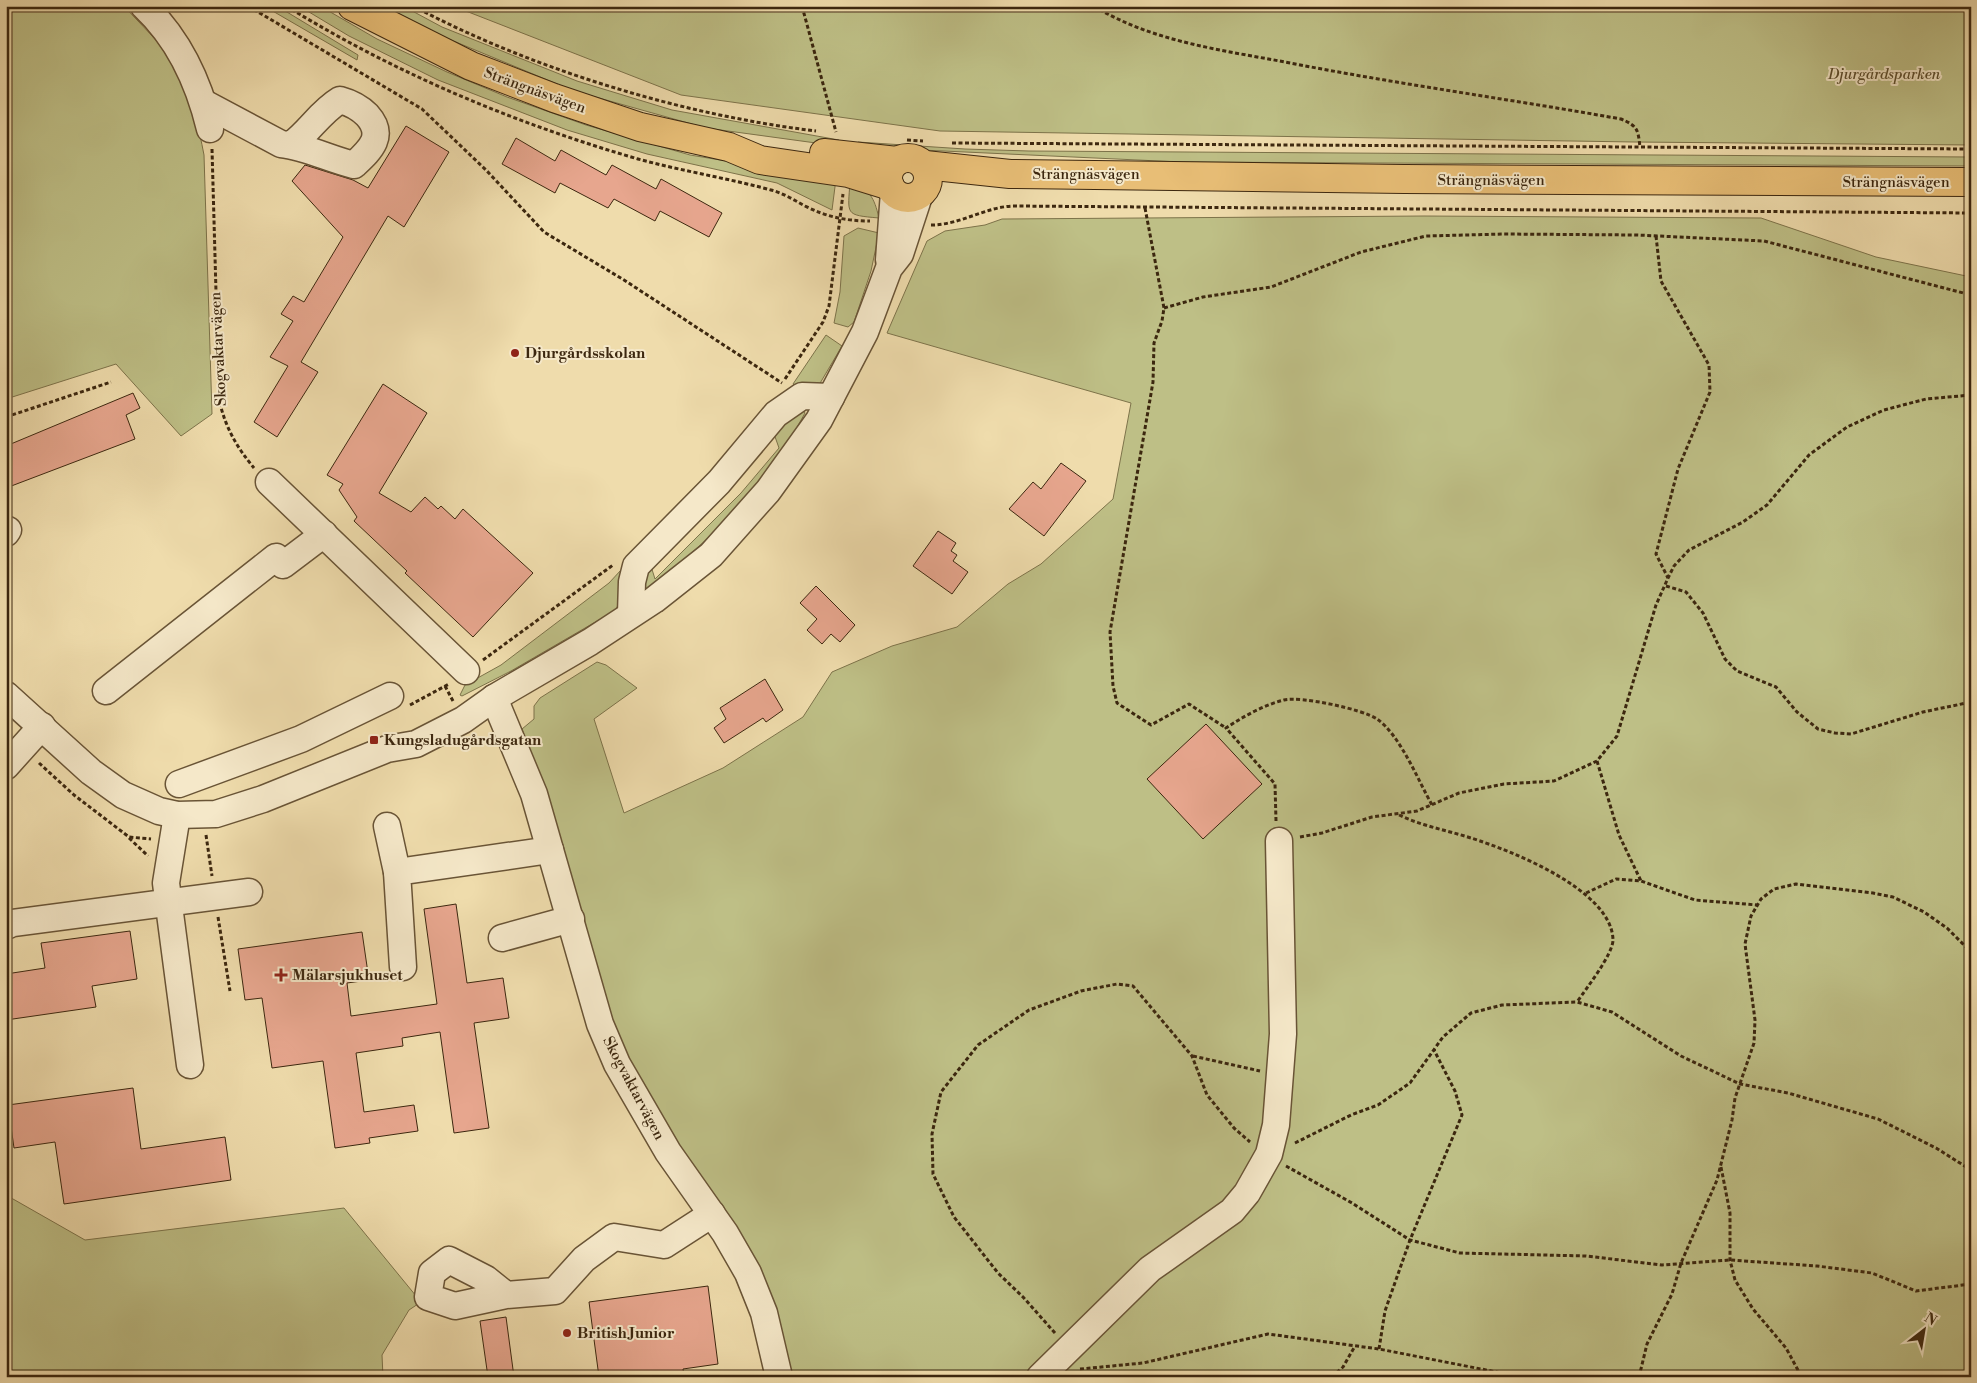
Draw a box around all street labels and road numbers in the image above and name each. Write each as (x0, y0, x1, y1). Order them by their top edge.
street label: Strängnäsvägen (481, 63, 588, 118)
street label: Strängnäsvägen (1032, 165, 1140, 184)
street label: Strängnäsvägen (1437, 171, 1545, 190)
street label: Strängnäsvägen (1842, 173, 1950, 192)
street label: Skogvaktarvägen (206, 291, 231, 407)
street label: Skogvaktarvägen (598, 1033, 669, 1143)

